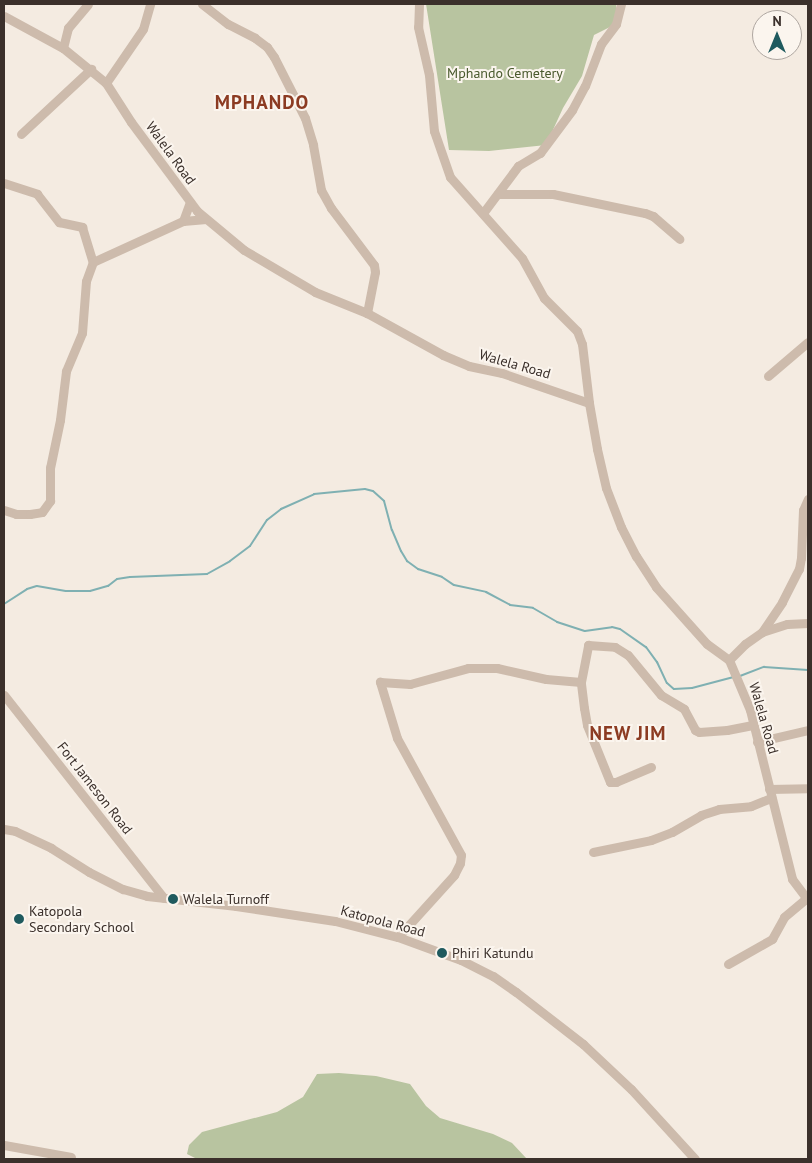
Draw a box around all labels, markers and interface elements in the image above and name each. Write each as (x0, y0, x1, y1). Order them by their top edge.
north arrow (752, 10, 802, 60)
text: N (772, 12, 782, 30)
park label: Mphando Cemetery (447, 65, 563, 81)
district label: MPHANDO (214, 92, 310, 114)
street label: Walela Road (143, 118, 199, 188)
street label: Walela Road (477, 346, 553, 382)
street label: Walela Road (746, 680, 782, 756)
district label: NEW JIM (588, 723, 668, 745)
street label: Fort Jameson Road (54, 739, 136, 837)
place label: Walela Turnoff (183, 891, 269, 907)
marker: Walela Turnoff (167, 893, 179, 905)
street label: Katopola Road (339, 902, 427, 940)
place label: Katopola Secondary School (29, 903, 135, 936)
marker: Katopola Secondary School (13, 913, 25, 925)
place label: Phiri Katundu (452, 945, 534, 961)
marker: Phiri Katundu (436, 947, 448, 959)

